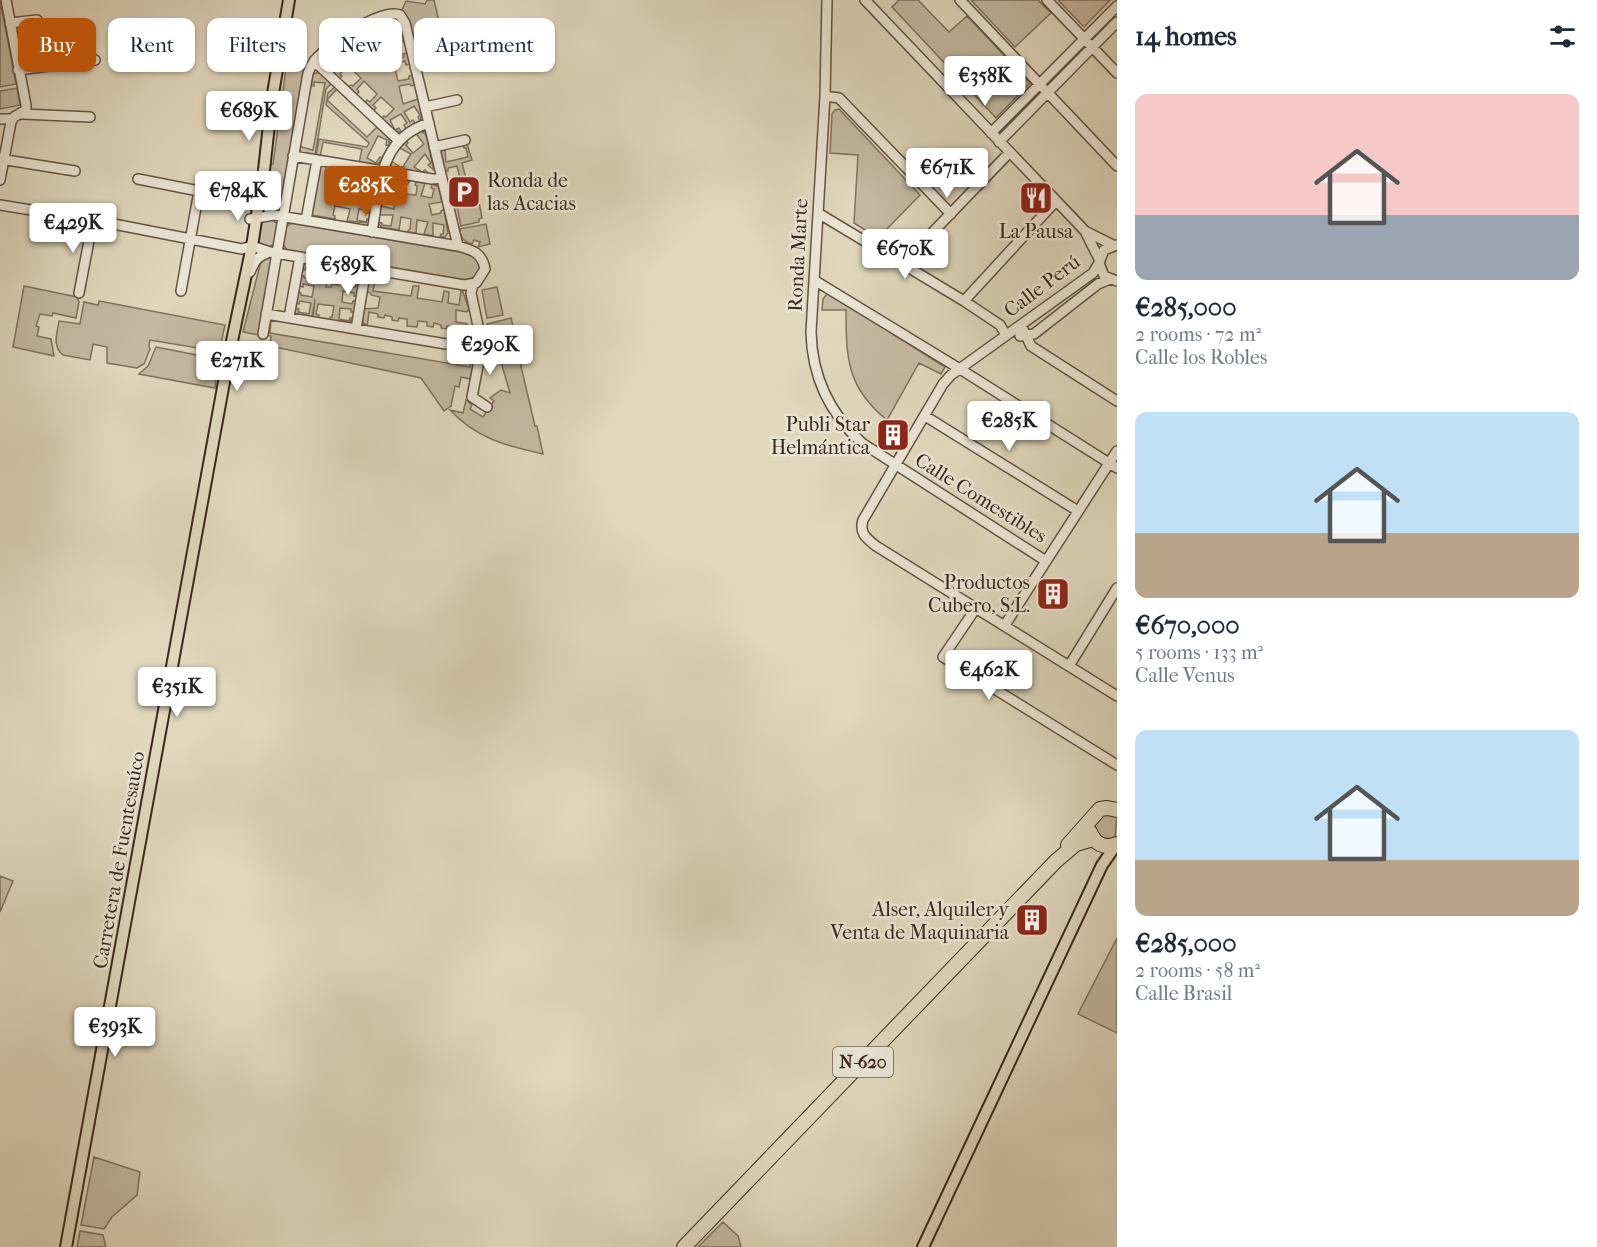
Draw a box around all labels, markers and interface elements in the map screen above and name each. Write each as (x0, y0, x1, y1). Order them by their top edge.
chip: Buy (18, 18, 96, 72)
chip: Rent (108, 18, 195, 72)
chip: Filters (207, 18, 307, 72)
chip: New (319, 18, 402, 72)
chip: Apartment (414, 18, 555, 72)
icon: filters (1546, 20, 1579, 53)
text: 14 homes (1135, 21, 1237, 52)
pin: €358K (943, 56, 1027, 107)
text: €358K (958, 64, 1012, 87)
pin: €689K (207, 91, 291, 142)
text: €689K (220, 99, 278, 122)
icon: home (1303, 133, 1411, 241)
pin: €671K (905, 148, 989, 199)
text: €671K (920, 156, 974, 179)
pin: €285K (324, 166, 408, 217)
place label: Ronda de las Acacias (486, 169, 576, 215)
pin: €784K (196, 171, 280, 222)
text: €285K (338, 174, 394, 197)
parking icon: Ronda de las Acacias (446, 174, 482, 210)
text: €784K (209, 179, 267, 202)
restaurant icon: La Pausa (1018, 180, 1054, 216)
street label: Ronda Marte (784, 198, 812, 312)
pin: €429K (31, 203, 115, 254)
text: €429K (43, 211, 103, 234)
place label: La Pausa (999, 220, 1074, 243)
pin: €670K (863, 229, 947, 280)
text: €670K (876, 237, 934, 260)
pin: €589K (306, 245, 390, 296)
street label: Calle Perú (999, 250, 1085, 322)
text: €589K (320, 253, 376, 276)
text: €285,000 (1135, 292, 1237, 323)
text: 2 rooms · 72 m² (1135, 323, 1261, 346)
pin: €290K (448, 325, 532, 376)
text: €290K (461, 333, 519, 356)
pin: €271K (195, 341, 279, 392)
text: Calle los Robles (1135, 346, 1267, 369)
text: €271K (210, 349, 264, 372)
pin: €285K (967, 401, 1051, 452)
text: €285K (981, 409, 1037, 432)
place label: Publi Star Helmántica (771, 413, 871, 459)
building icon: Publi Star Helmántica (875, 417, 911, 453)
street label: Calle Comestibles (911, 448, 1051, 548)
icon: home (1303, 451, 1411, 559)
place label: Productos Cubero, S.L. (928, 571, 1030, 617)
building icon: Productos Cubero, S.L. (1035, 576, 1071, 612)
text: €670,000 (1135, 610, 1240, 641)
text: 5 rooms · 133 m² (1135, 641, 1263, 664)
pin: €462K (947, 650, 1031, 701)
text: €462K (959, 658, 1019, 681)
text: Calle Venus (1135, 664, 1235, 687)
pin: €351K (135, 667, 219, 718)
text: €351K (152, 675, 202, 698)
street label: Carretera de Fuentesaúco (89, 749, 149, 971)
icon: home (1303, 769, 1411, 877)
place label: Alser, Alquiler y Venta de Maquinaria (829, 898, 1010, 944)
building icon: Alser, Alquiler y Venta de Maquinaria (1014, 902, 1050, 938)
text: €285,000 (1135, 928, 1237, 959)
text: 2 rooms · 58 m² (1135, 959, 1260, 982)
text: Calle Brasil (1135, 982, 1232, 1005)
pin: €393K (73, 1007, 157, 1058)
text: €393K (88, 1015, 142, 1038)
road number: N-620 (833, 1047, 893, 1077)

